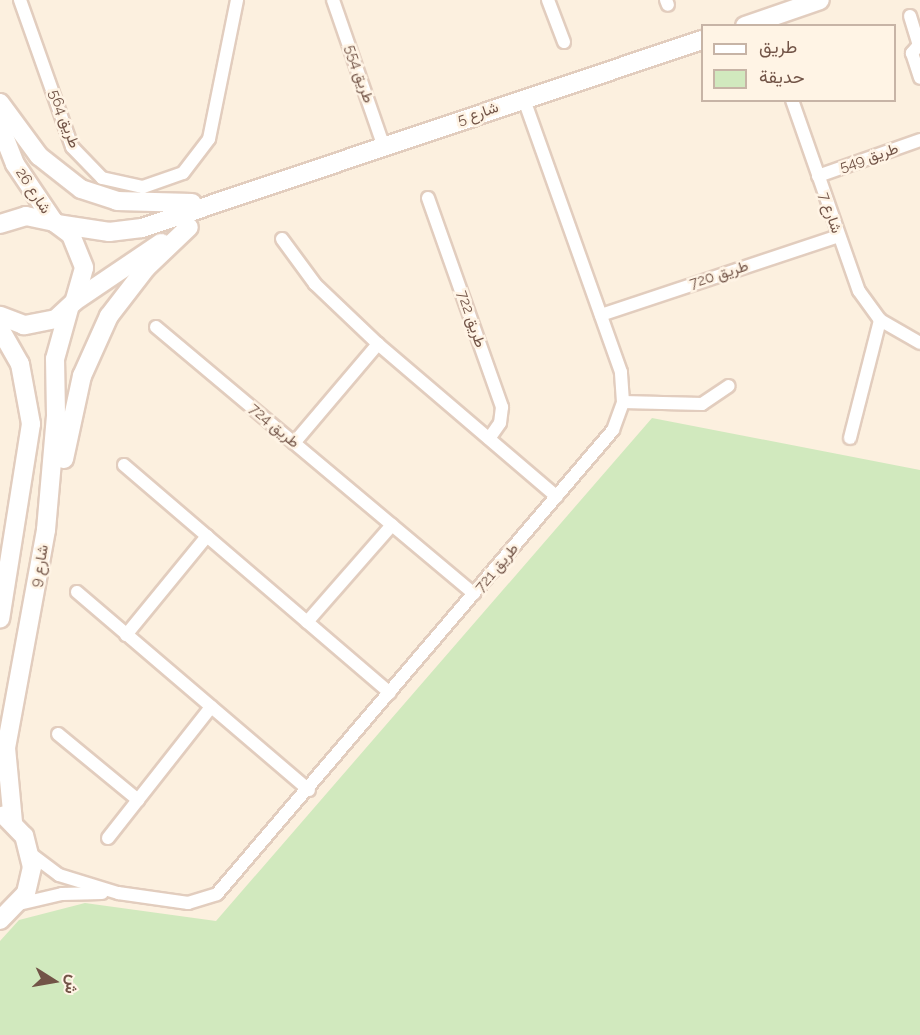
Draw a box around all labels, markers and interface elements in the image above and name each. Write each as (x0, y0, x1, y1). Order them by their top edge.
legend (701, 24, 896, 102)
text: طريق (759, 36, 797, 57)
street label: طريق 554 (341, 43, 377, 105)
text: حديقة (759, 66, 805, 87)
street label: طريق 564 (45, 87, 83, 151)
street label: شارع 5 (455, 99, 501, 129)
street label: طريق 549 (837, 140, 901, 176)
street label: شارع 26 (12, 165, 54, 217)
street label: شارع 7 (815, 190, 845, 236)
street label: طريق 720 (687, 257, 751, 293)
street label: طريق 722 (453, 288, 489, 350)
street label: طريق 724 (245, 400, 303, 452)
street label: طريق 721 (472, 540, 522, 596)
street label: شارع 9 (27, 543, 53, 589)
north arrow (24, 951, 84, 1011)
text: ش (61, 973, 83, 996)

